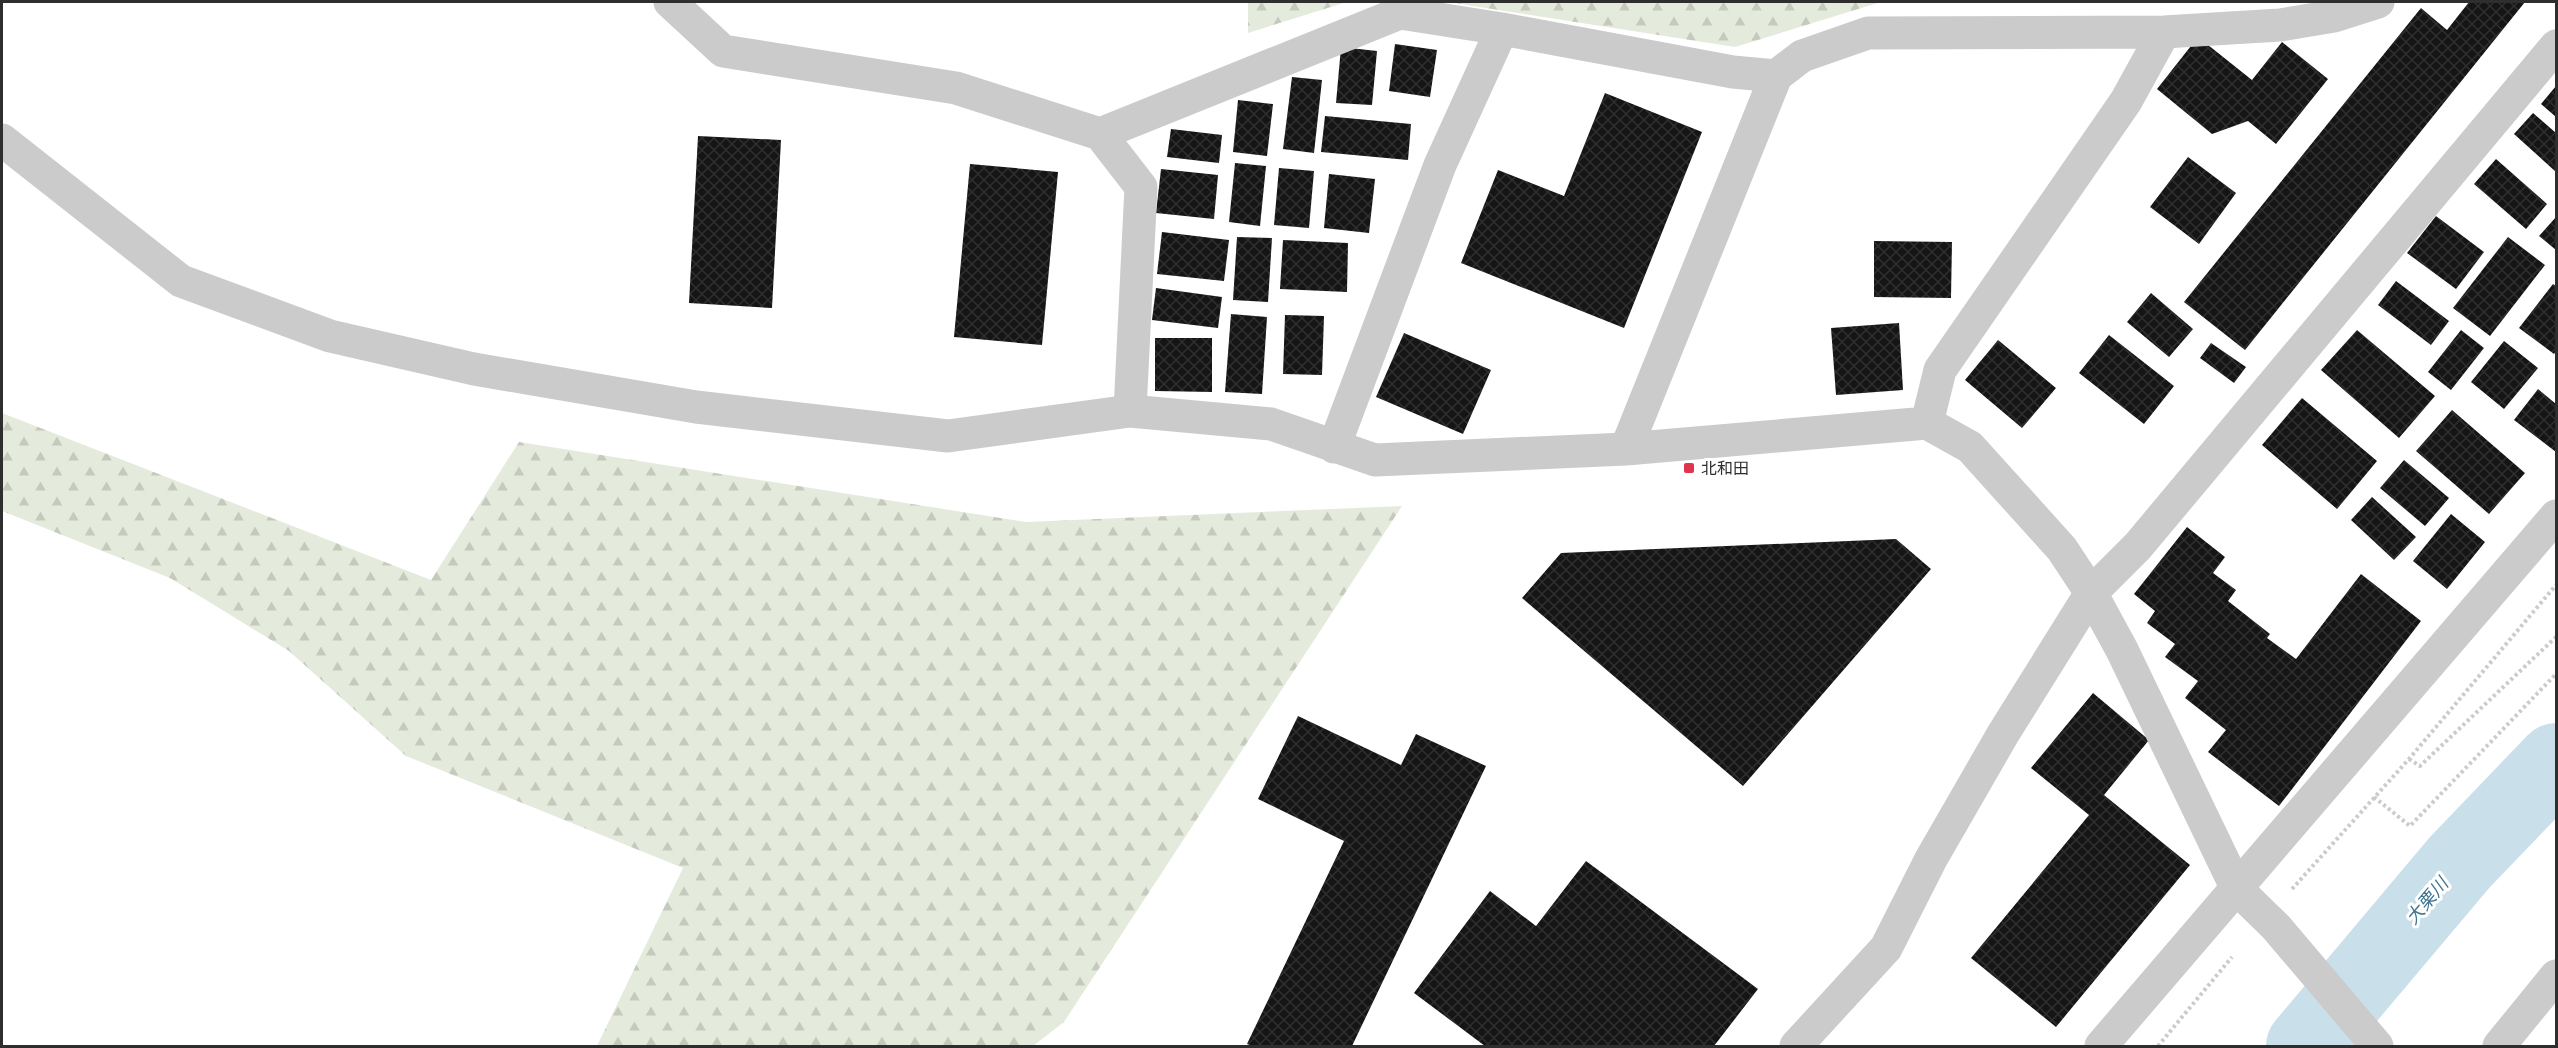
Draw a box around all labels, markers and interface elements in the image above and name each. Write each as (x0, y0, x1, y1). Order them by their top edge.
place label: 北和田 (1701, 459, 1749, 478)
marker: 北和田 (1682, 461, 1696, 475)
water label: 大栗川 (2401, 872, 2454, 929)

